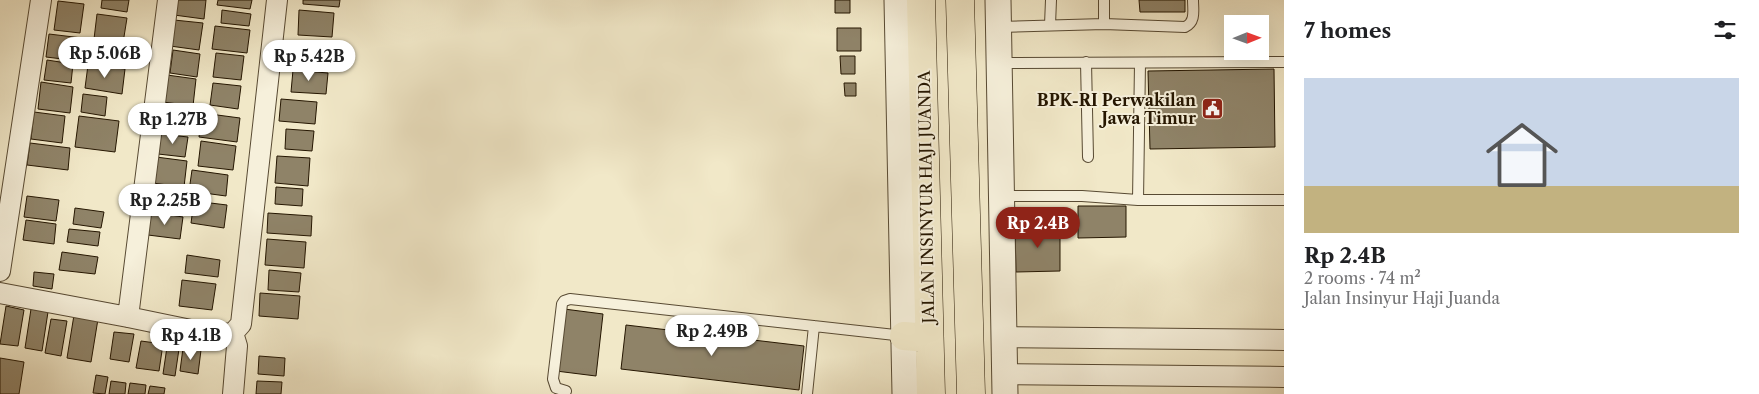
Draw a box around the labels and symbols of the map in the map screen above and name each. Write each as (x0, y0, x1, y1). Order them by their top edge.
north arrow (1224, 15, 1269, 60)
pin: Rp 5.06B (53, 36, 157, 79)
pin: Rp 5.42B (257, 39, 361, 82)
street label: JALAN INSINYUR HAJI JUANDA (914, 69, 938, 327)
place label: BPK-RI Perwakilan Jawa Timur (1037, 90, 1196, 128)
public building icon: BPK-RI Perwakilan Jawa Timur (1200, 97, 1224, 121)
pin: Rp 1.27B (121, 102, 225, 145)
pin: Rp 2.25B (113, 184, 217, 226)
pin: Rp 2.4B (992, 206, 1084, 249)
pin: Rp 2.49B (660, 314, 764, 357)
pin: Rp 4.1B (145, 318, 237, 361)

